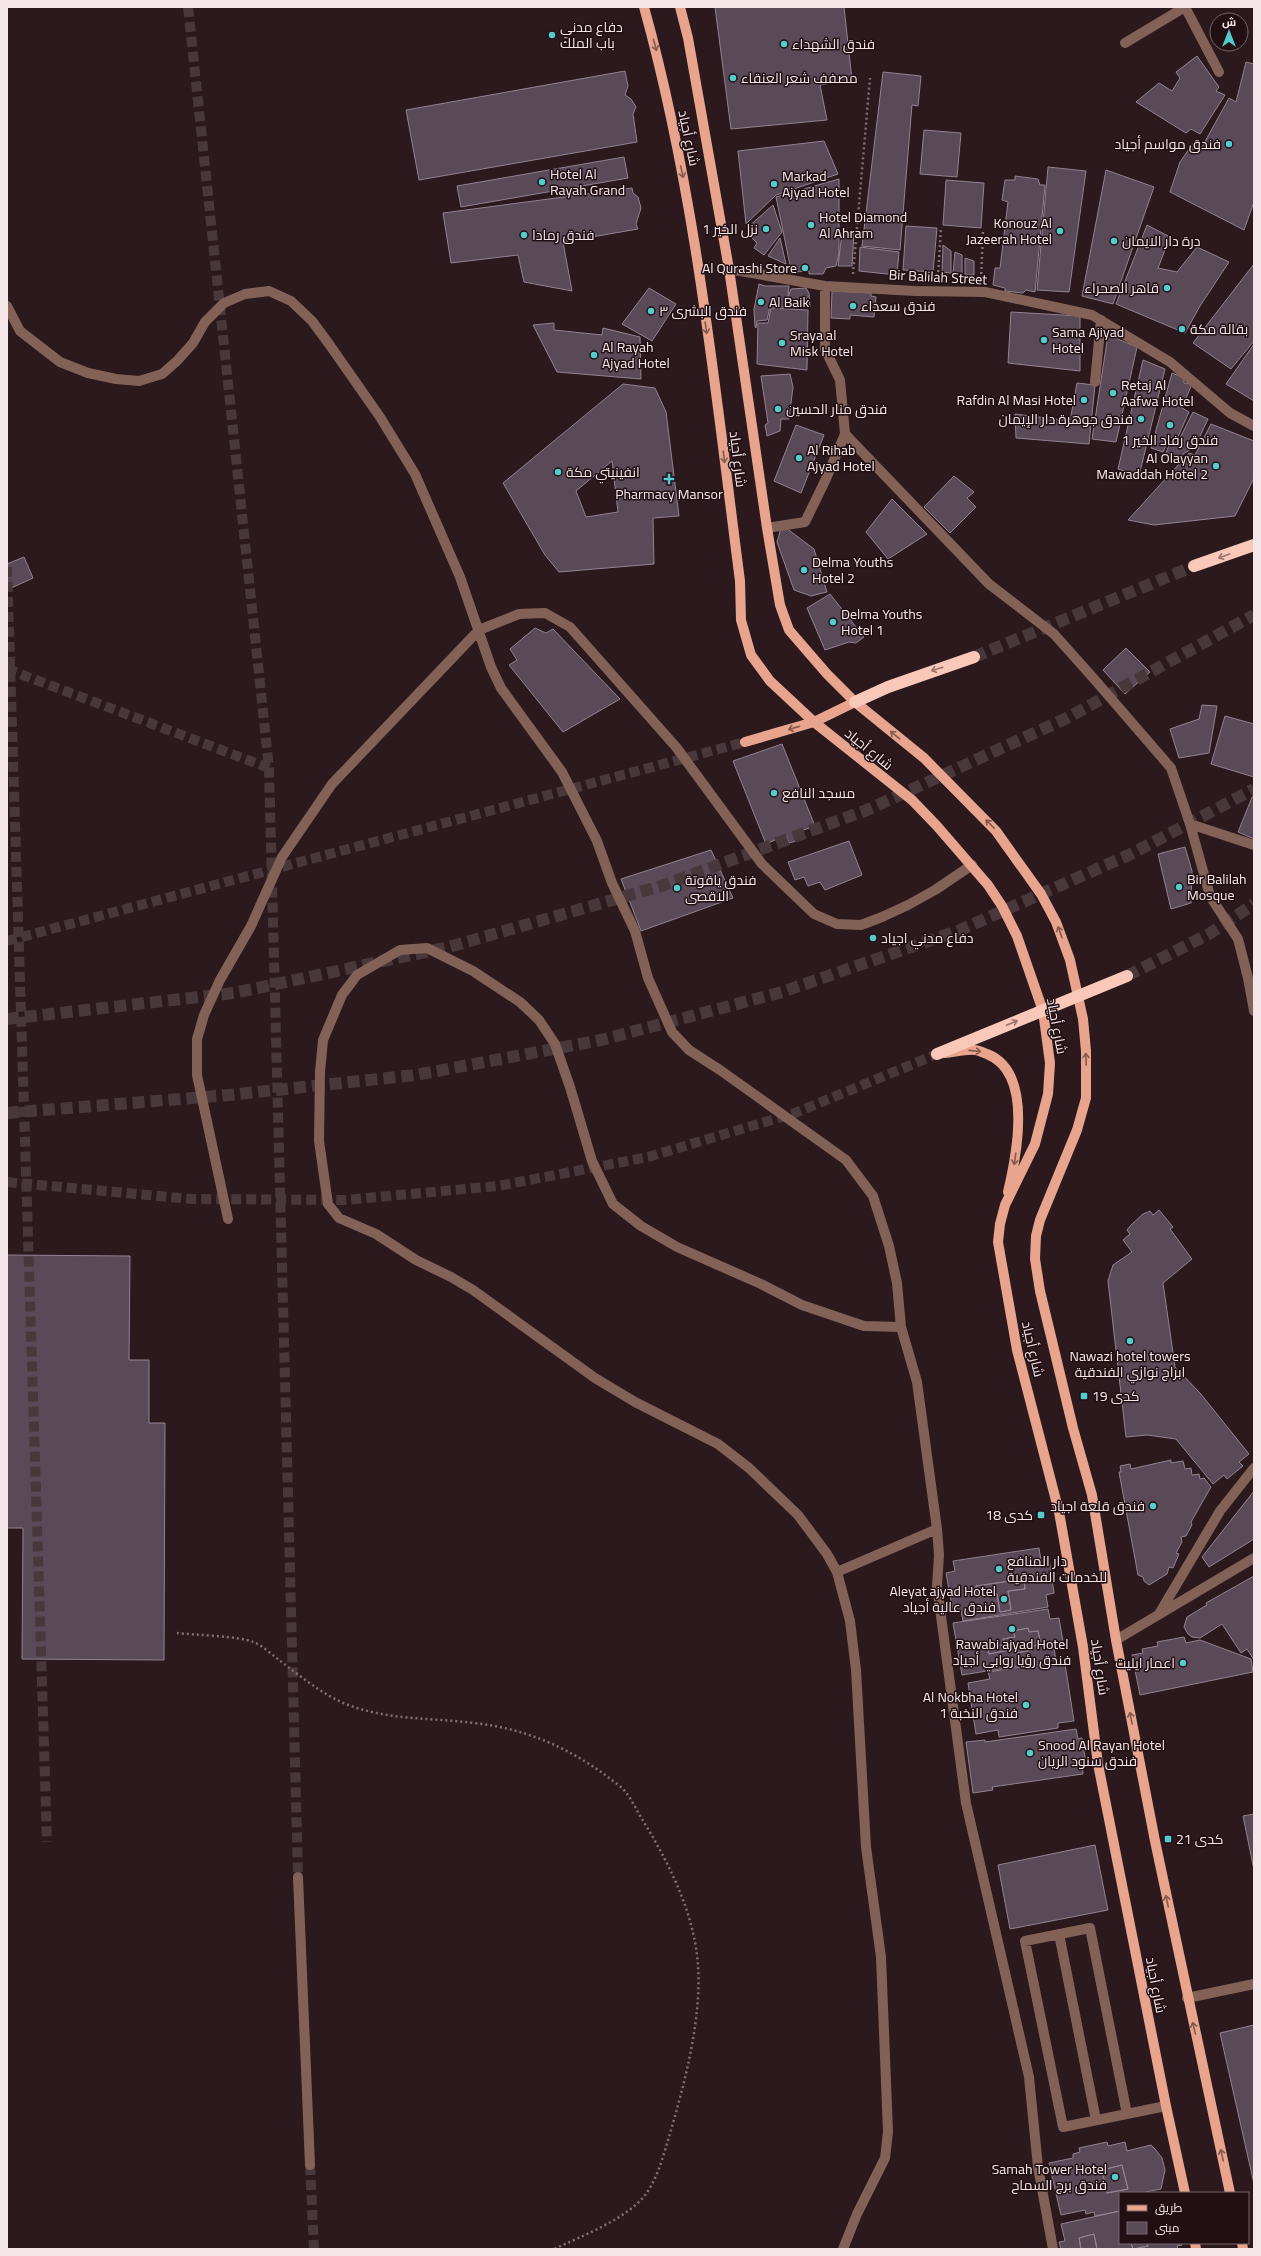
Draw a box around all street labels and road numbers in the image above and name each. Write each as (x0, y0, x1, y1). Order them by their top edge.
street label: شارع أجياد (670, 108, 708, 168)
street label: Bir Balilah Street (888, 261, 988, 293)
street label: شارع أجياد (722, 429, 754, 489)
street label: شارع أجياد (839, 721, 899, 777)
street label: شارع أجياد (1039, 996, 1075, 1056)
street label: شارع أجياد (1014, 1318, 1052, 1380)
street label: شارع أجياد (1083, 1637, 1117, 1697)
street label: شارع أجياد (1138, 1955, 1174, 2015)

